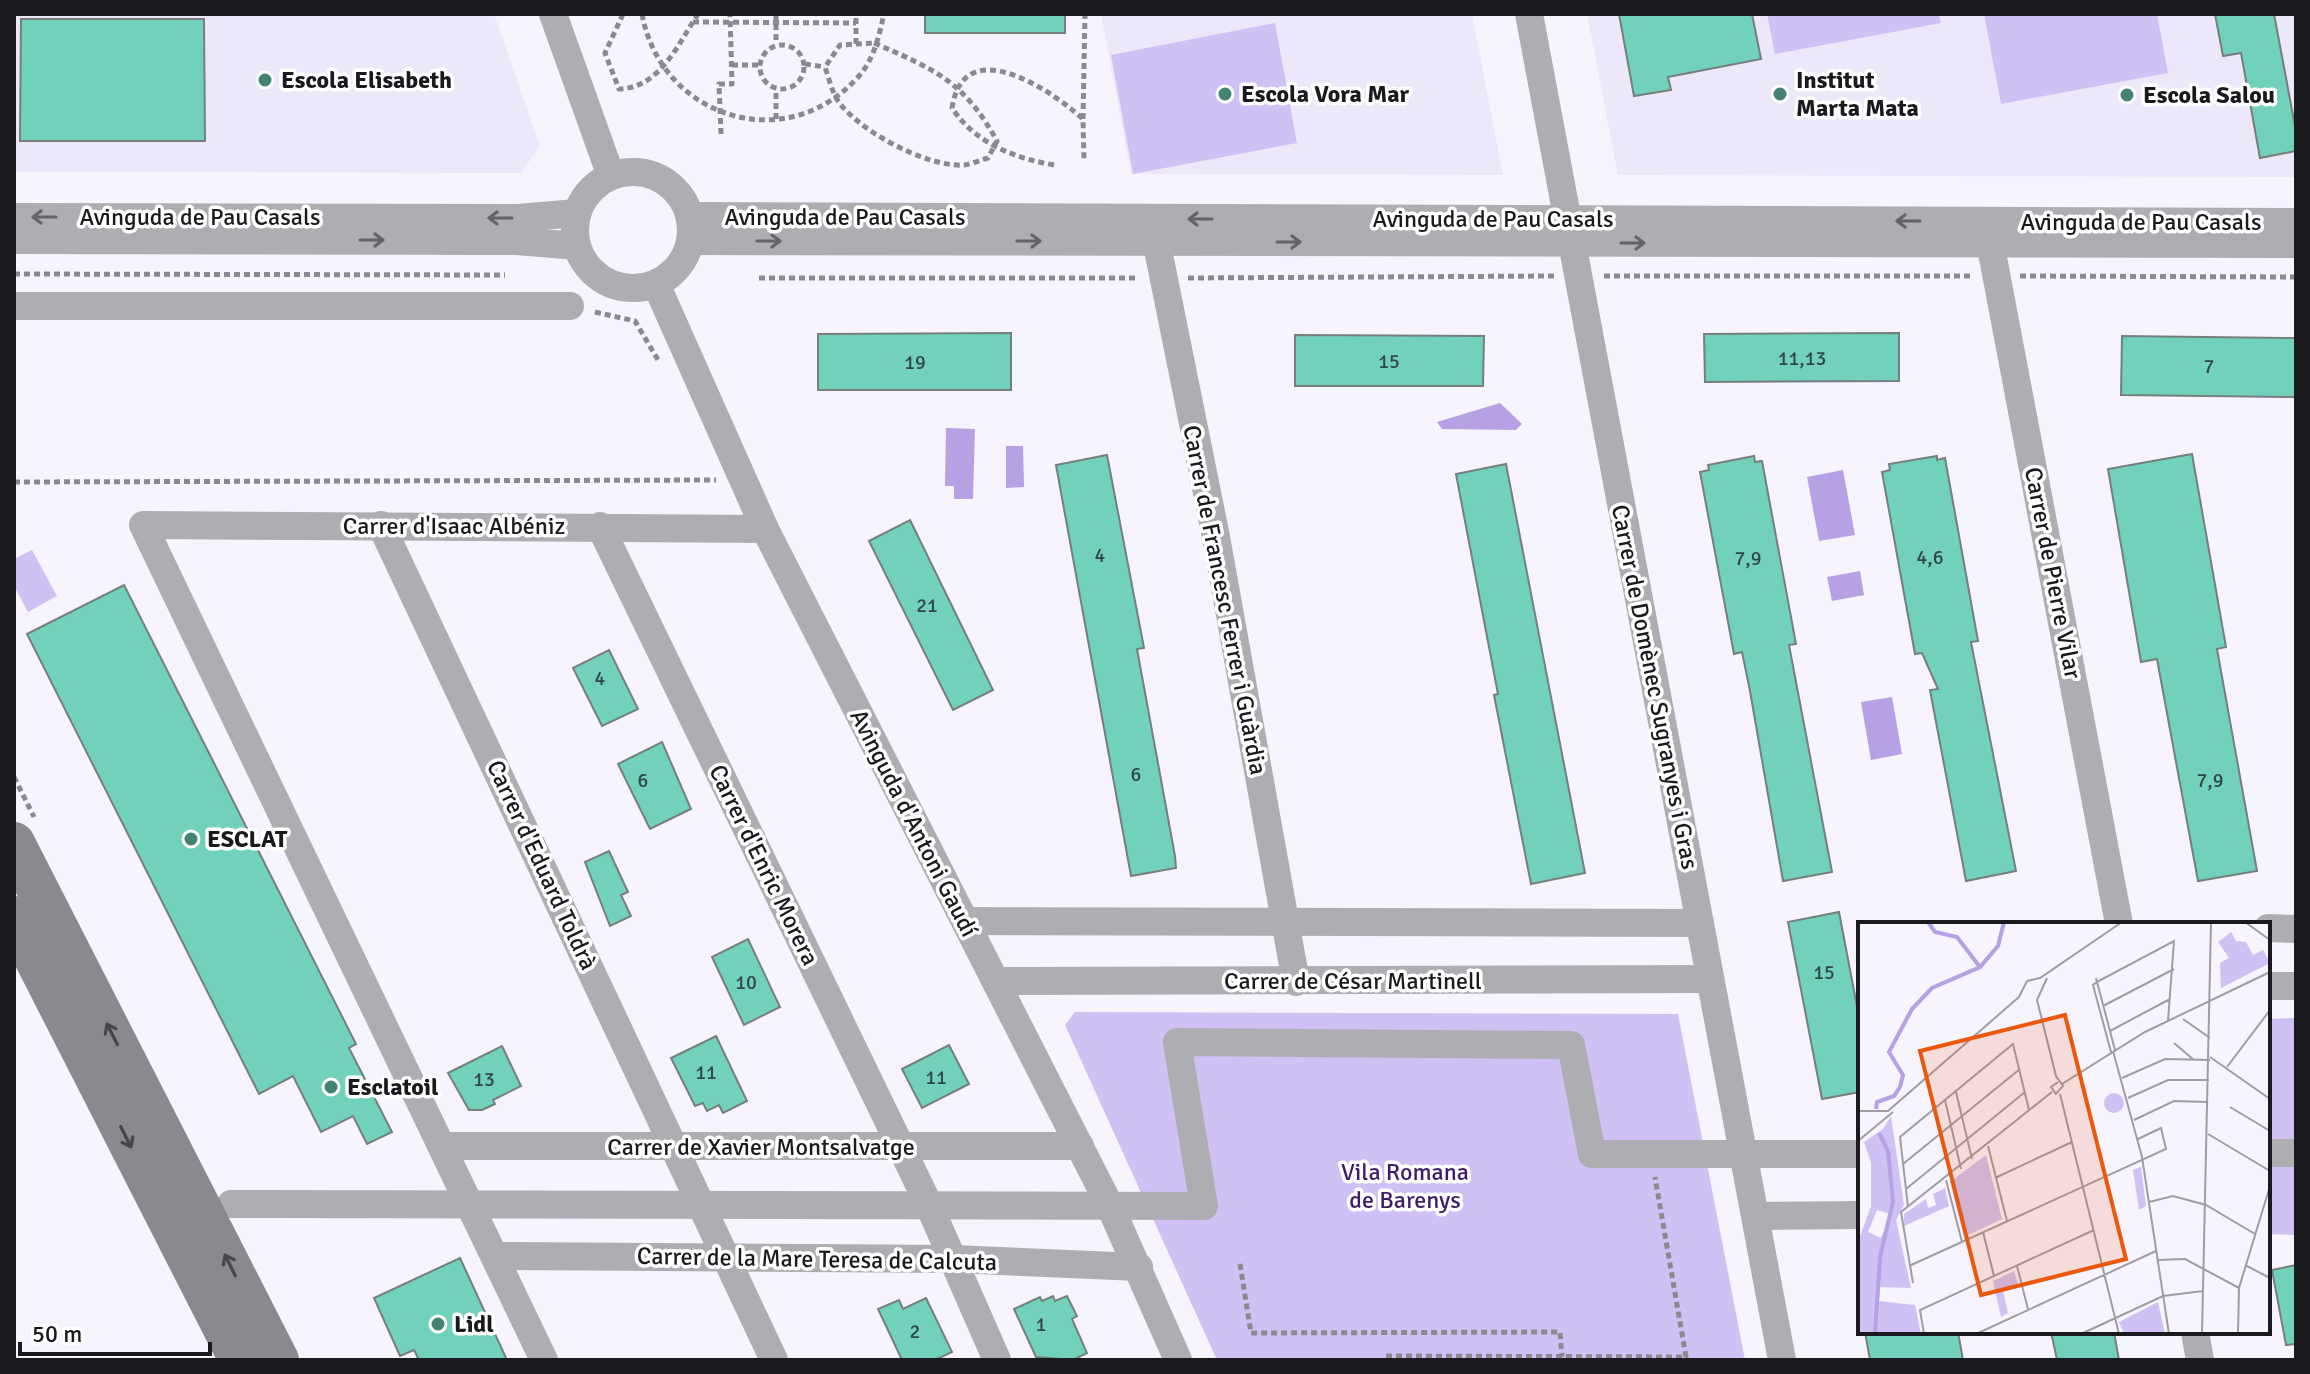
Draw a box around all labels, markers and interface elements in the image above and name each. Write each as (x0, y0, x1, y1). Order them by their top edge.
place label: Escola Elisabeth (281, 65, 452, 95)
place label: Institut Marta Mata (1796, 65, 1919, 123)
marker: Escola Elisabeth (256, 71, 274, 89)
place label: Escola Vora Mar (1241, 79, 1409, 109)
place label: Escola Salou (2143, 80, 2275, 110)
marker: Escola Vora Mar (1216, 85, 1234, 103)
marker: Institut Marta Mata (1771, 85, 1789, 103)
marker: Escola Salou (2118, 86, 2136, 104)
street label: Avinguda de Pau Casals (80, 202, 320, 232)
street label: Avinguda de Pau Casals (725, 202, 965, 232)
street label: Avinguda de Pau Casals (1373, 204, 1613, 234)
street label: Avinguda de Pau Casals (2021, 207, 2261, 237)
one-way arrow (31, 209, 58, 225)
one-way arrow (487, 210, 514, 226)
one-way arrow (1187, 211, 1214, 227)
one-way arrow (1895, 213, 1922, 229)
one-way arrow (358, 232, 385, 248)
one-way arrow (755, 233, 782, 249)
one-way arrow (1015, 233, 1042, 249)
one-way arrow (1275, 234, 1302, 250)
one-way arrow (1619, 235, 1646, 251)
house number: 11,13 (1778, 346, 1826, 371)
house number: 15 (1378, 349, 1400, 374)
house number: 19 (904, 350, 926, 375)
house number: 7 (2204, 354, 2214, 379)
street label: Carrer de Francesc Ferrer i Guàrdia (1176, 423, 1274, 777)
street label: Carrer de Pierre Vilar (2018, 465, 2088, 681)
street label: Carrer de Domènec Sugranyes i Gras (1605, 502, 1705, 872)
street label: Carrer d'Isaac Albéniz (343, 511, 565, 541)
house number: 4 (1095, 543, 1106, 568)
house number: 4,6 (1917, 545, 1943, 570)
house number: 7,9 (1735, 546, 1761, 571)
house number: 21 (916, 593, 938, 618)
house number: 4 (595, 666, 606, 691)
street label: Avinguda d'Antoni Gaudí (844, 704, 985, 942)
street label: Carrer d'Eduard Toldrà (480, 755, 604, 975)
street label: Carrer d'Enric Morera (702, 760, 826, 970)
house number: 6 (1131, 762, 1141, 787)
house number: 6 (638, 768, 648, 793)
house number: 7,9 (2197, 768, 2223, 793)
place label: ESCLAT (207, 824, 288, 854)
marker: ESCLAT (182, 830, 200, 848)
inset map (1858, 922, 2270, 1334)
house number: 15 (1813, 960, 1835, 985)
street label: Carrer de César Martinell (1224, 966, 1482, 996)
house number: 10 (735, 970, 757, 995)
one-way arrow (103, 1023, 119, 1047)
house number: 11 (695, 1060, 717, 1085)
house number: 11 (925, 1065, 947, 1090)
house number: 13 (473, 1067, 495, 1092)
place label: Esclatoil (347, 1072, 439, 1102)
marker: Esclatoil (322, 1078, 340, 1096)
one-way arrow (118, 1124, 134, 1148)
street label: Carrer de Xavier Montsalvatge (607, 1132, 915, 1162)
park label: Vila Romana de Barenys (1341, 1157, 1469, 1215)
street label: Carrer de la Mare Teresa de Calcuta (637, 1241, 997, 1277)
one-way arrow (222, 1254, 237, 1278)
scale bar (20, 1306, 210, 1356)
place label: Lidl (454, 1309, 494, 1339)
house number: 1 (1036, 1312, 1046, 1337)
marker: Lidl (429, 1315, 447, 1333)
text: 50 m (32, 1319, 82, 1349)
house number: 2 (910, 1319, 920, 1344)

